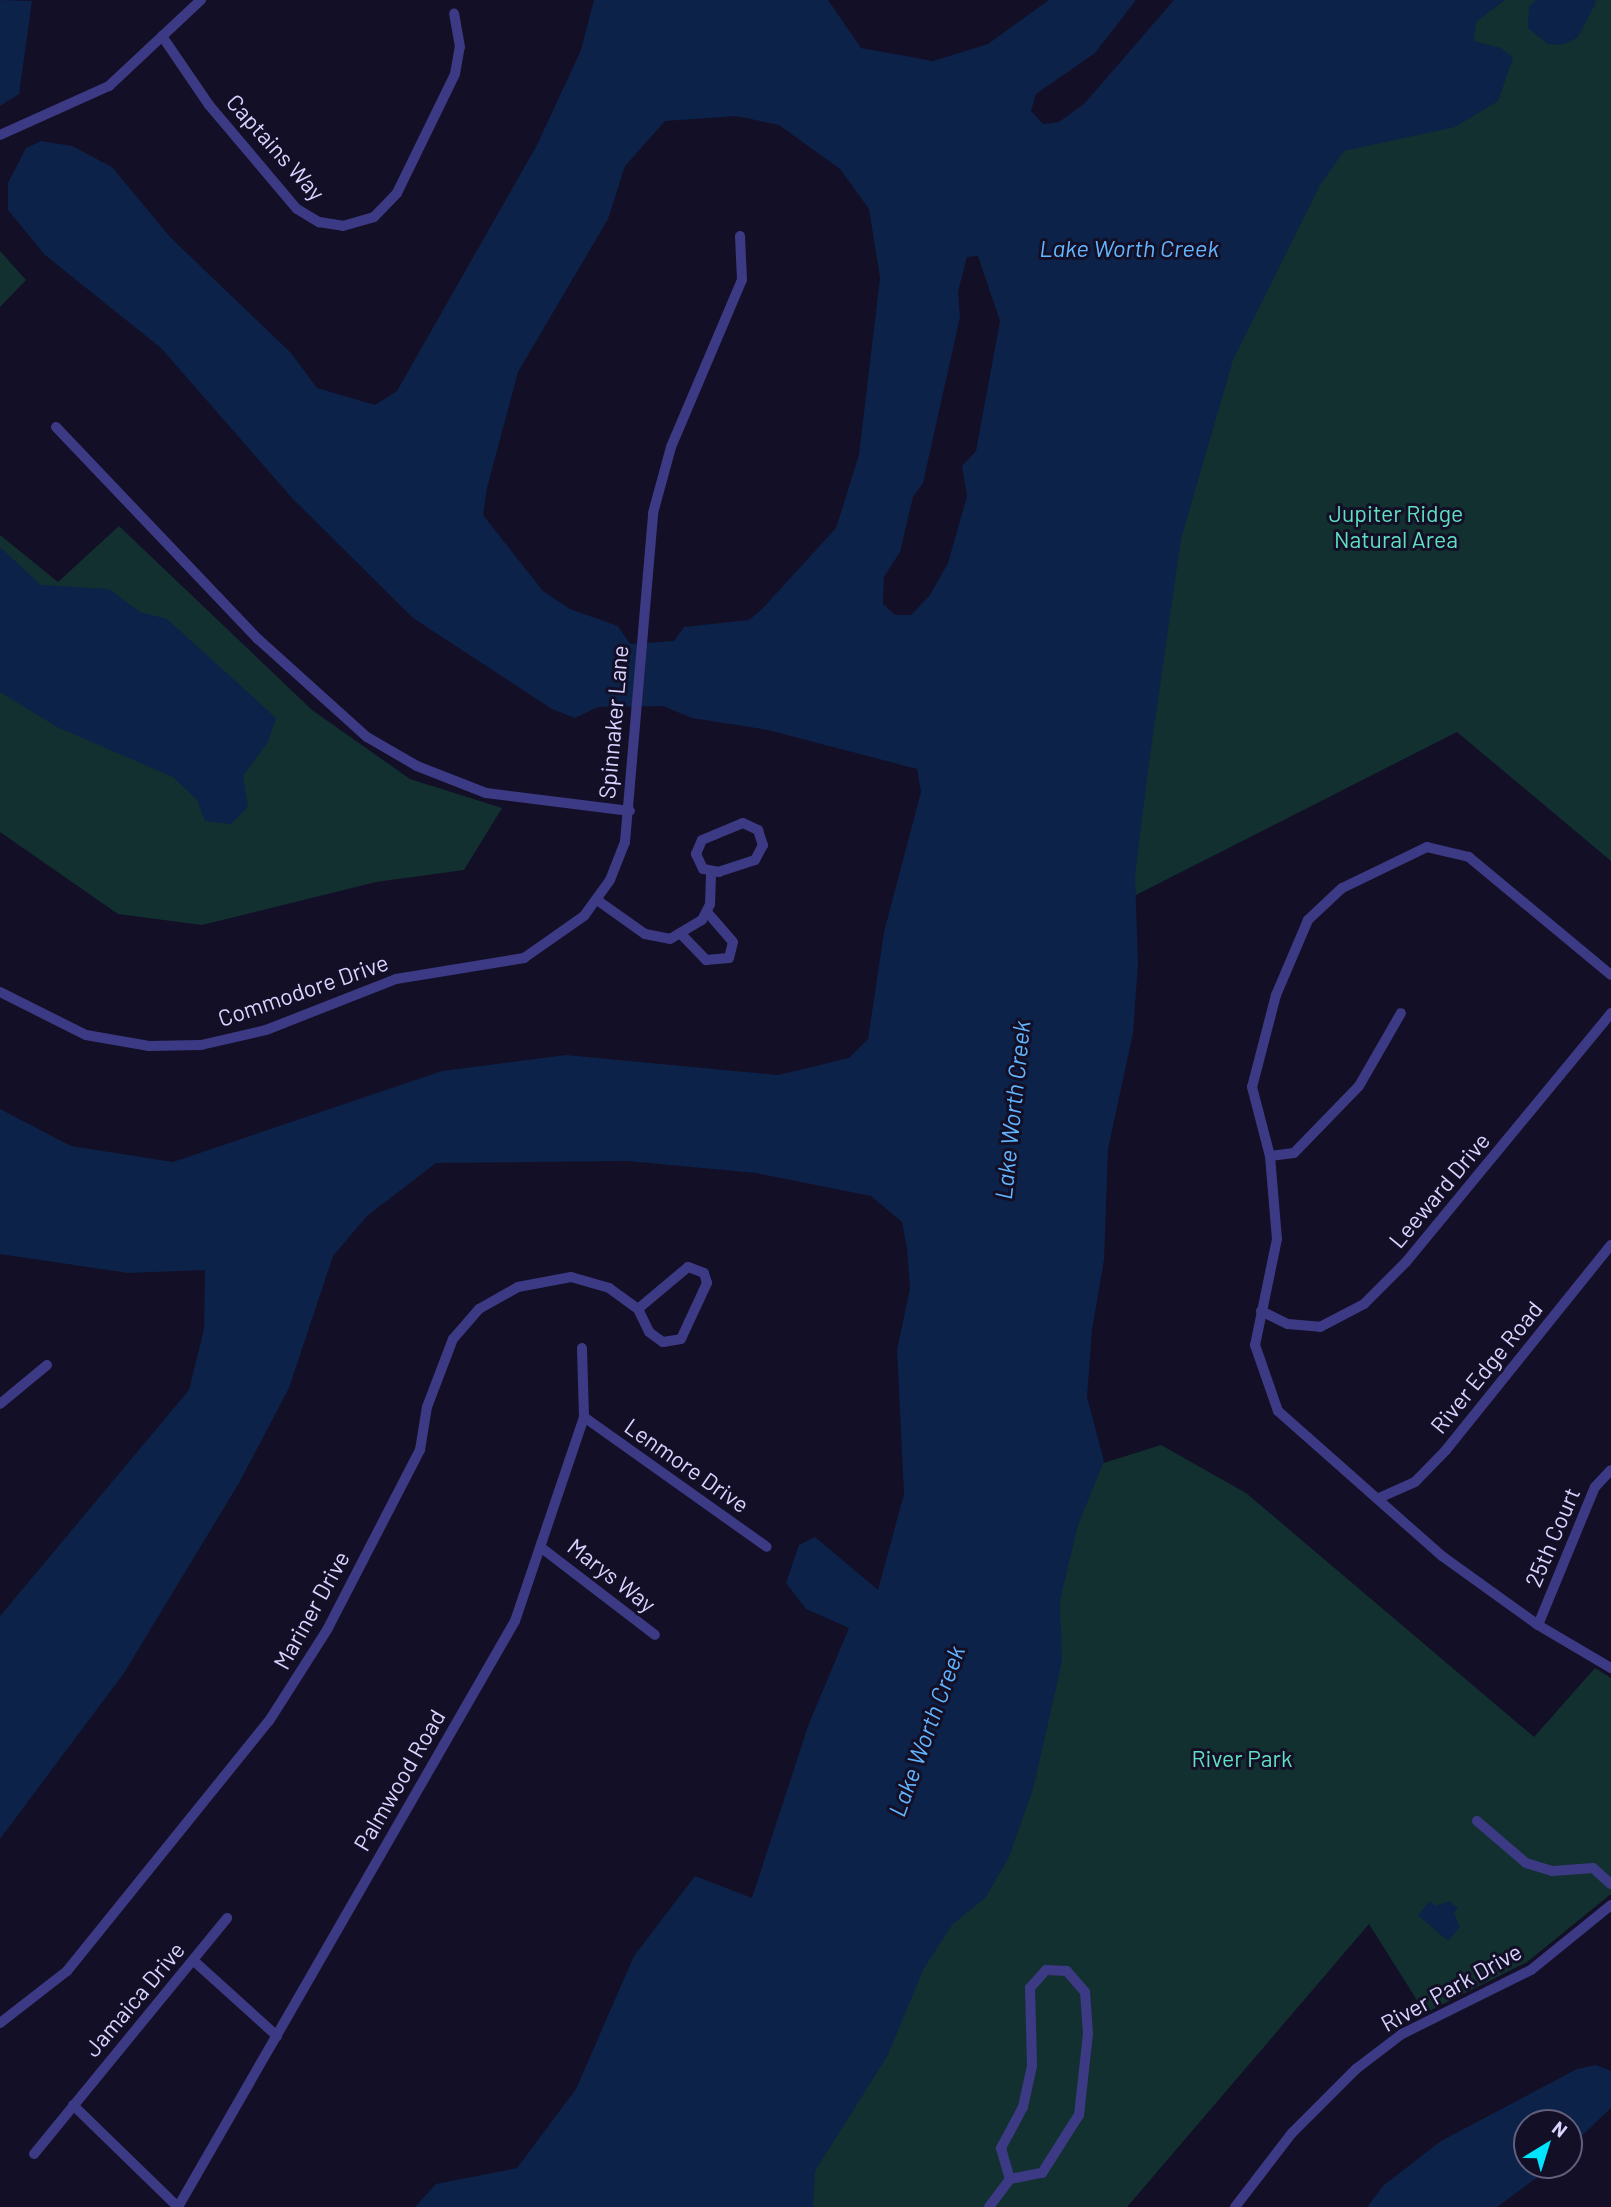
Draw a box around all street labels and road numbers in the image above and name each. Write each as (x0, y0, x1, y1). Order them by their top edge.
street label: Captains Way (221, 88, 331, 206)
street label: Spinnaker Lane (593, 644, 633, 800)
street label: Commodore Drive (214, 948, 392, 1032)
street label: Leeward Drive (1383, 1127, 1495, 1253)
street label: River Edge Road (1424, 1295, 1548, 1439)
street label: Lenmore Drive (620, 1412, 754, 1518)
street label: 25th Court (1519, 1483, 1585, 1591)
street label: Marys Way (562, 1532, 662, 1618)
street label: Mariner Drive (267, 1546, 355, 1674)
street label: Palmwood Road (347, 1704, 451, 1856)
street label: Jamaica Drive (78, 1936, 190, 2062)
street label: River Park Drive (1376, 1937, 1526, 2037)

